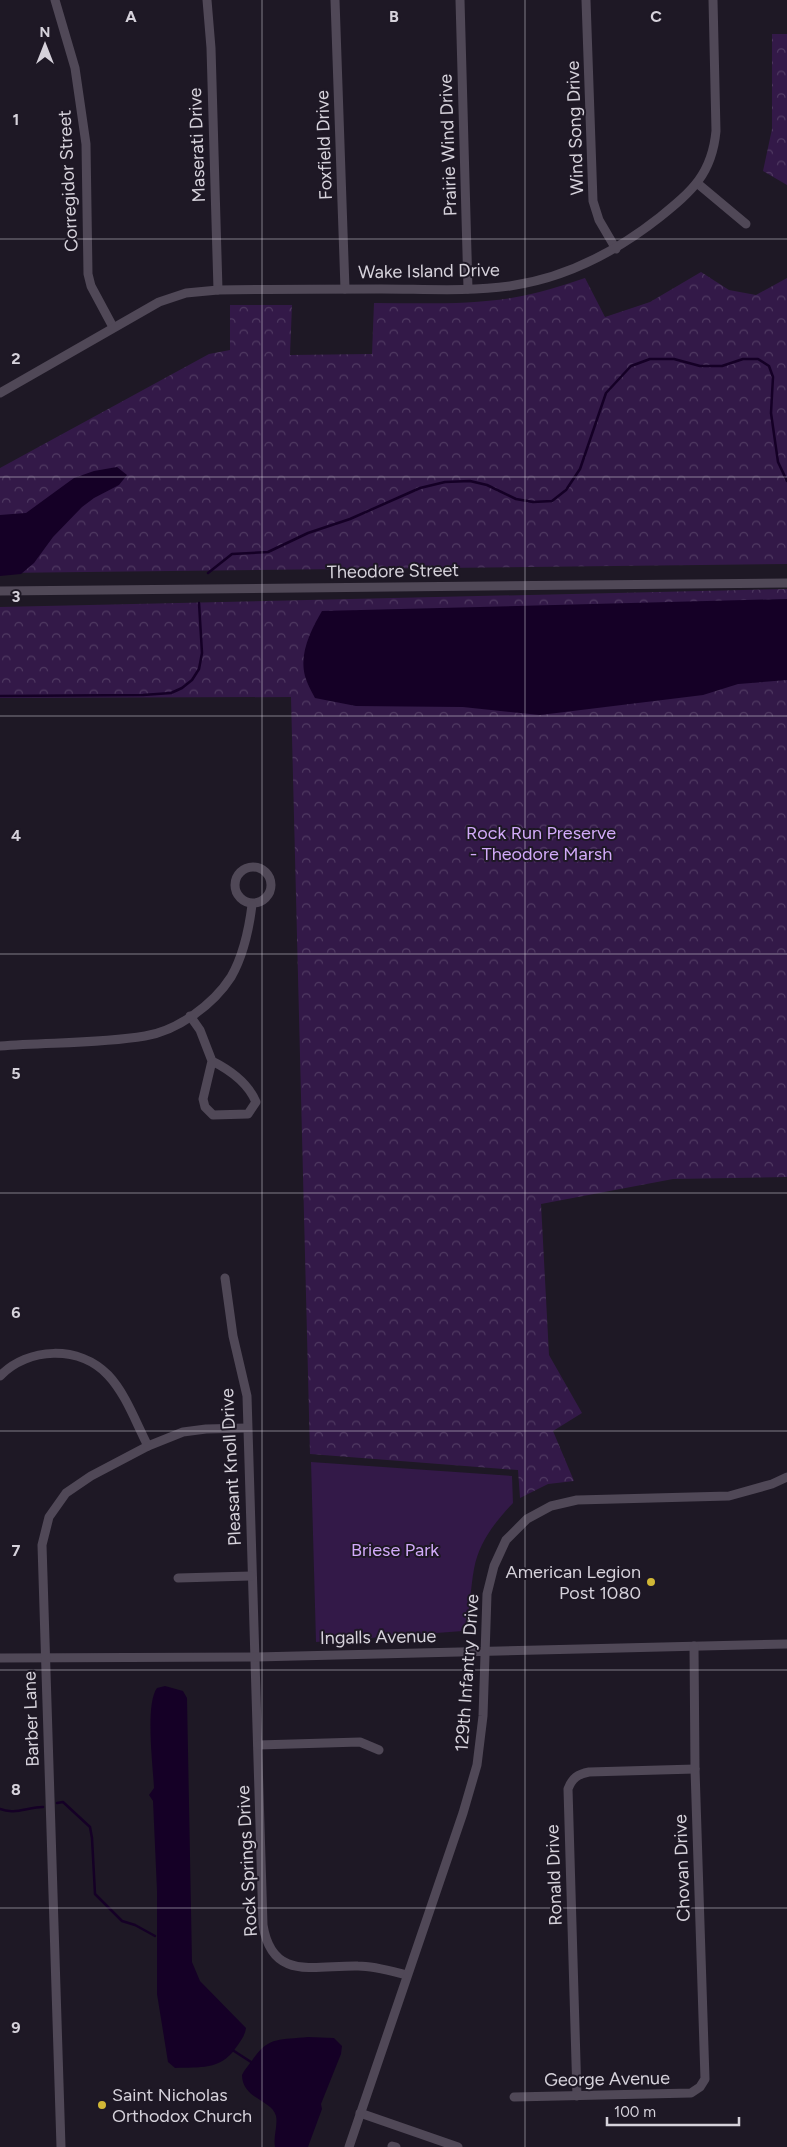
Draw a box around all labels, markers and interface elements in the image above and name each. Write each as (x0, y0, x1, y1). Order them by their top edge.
text: A (125, 7, 137, 26)
text: B (389, 7, 399, 26)
text: C (650, 7, 662, 26)
north arrow (20, 20, 70, 70)
text: N (40, 24, 50, 41)
street label: Wind Song Drive (562, 60, 588, 196)
street label: Prairie Wind Drive (435, 73, 461, 217)
street label: Maserati Drive (184, 87, 210, 203)
street label: Foxfield Drive (311, 90, 337, 200)
street label: Corregidor Street (53, 109, 83, 253)
text: 1 (13, 110, 19, 129)
street label: Wake Island Drive (358, 259, 500, 283)
text: 2 (11, 349, 21, 368)
street label: Theodore Street (327, 559, 459, 583)
text: 3 (12, 587, 21, 606)
park label: Rock Run Preserve - Theodore Marsh (466, 822, 616, 865)
text: 4 (11, 826, 21, 845)
text: 5 (11, 1064, 21, 1083)
text: 6 (11, 1303, 21, 1322)
street label: Pleasant Knoll Drive (216, 1388, 246, 1546)
park label: Briese Park (351, 1539, 439, 1561)
text: 7 (12, 1541, 21, 1560)
place label: American Legion Post 1080 (506, 1561, 641, 1604)
marker: American Legion Post 1080 (645, 1576, 657, 1588)
street label: 129th Infantry Drive (451, 1593, 484, 1753)
street label: Ingalls Avenue (320, 1625, 436, 1649)
street label: Barber Lane (18, 1671, 44, 1767)
text: 8 (11, 1780, 21, 1799)
street label: Rock Springs Drive (232, 1785, 262, 1937)
street label: Chovan Drive (669, 1814, 695, 1922)
street label: Ronald Drive (541, 1824, 567, 1926)
text: 9 (11, 2018, 21, 2037)
street label: George Avenue (544, 2067, 670, 2091)
place label: Saint Nicholas Orthodox Church (112, 2084, 252, 2127)
scale bar (607, 2094, 740, 2126)
marker: Saint Nicholas Orthodox Church (96, 2099, 108, 2111)
text: 100 m (614, 2103, 656, 2121)

